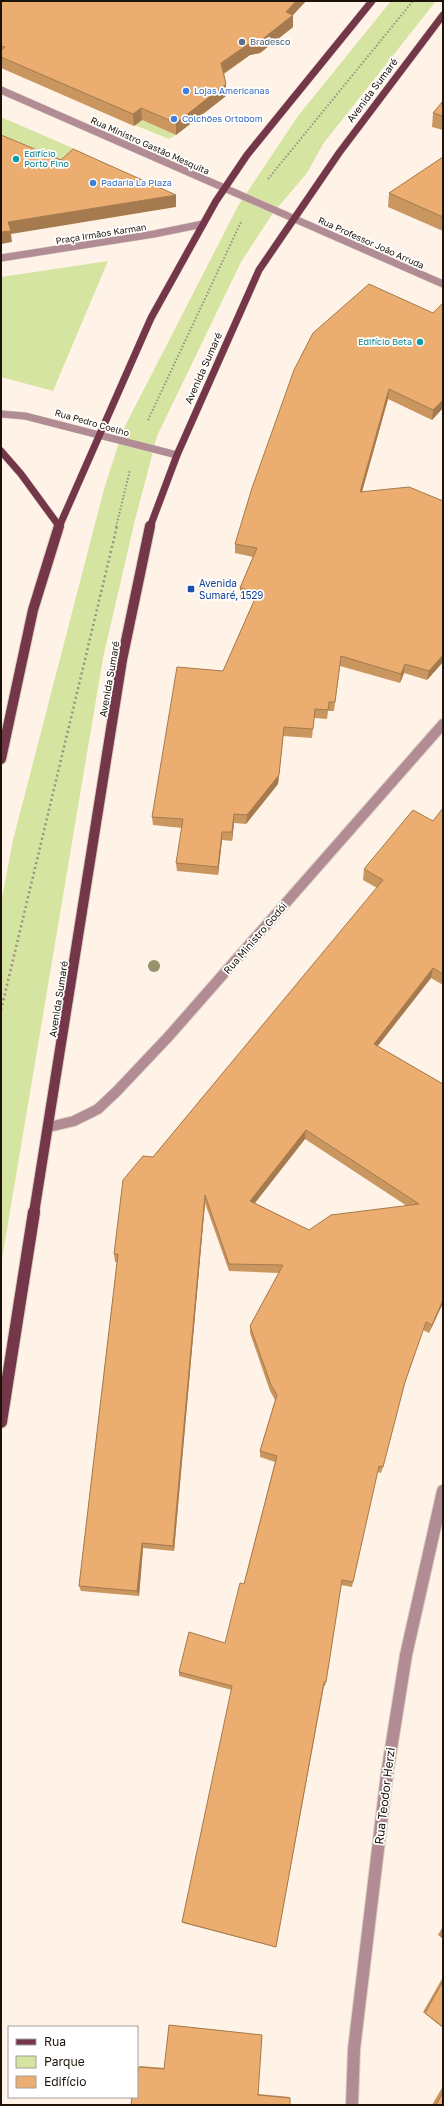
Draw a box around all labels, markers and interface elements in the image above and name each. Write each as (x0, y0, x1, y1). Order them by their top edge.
place label: Bradesco (250, 36, 290, 47)
marker: Bradesco (237, 37, 247, 47)
street label: Avenida Sumaré (344, 55, 400, 124)
place label: Lojas Americanas (194, 85, 270, 96)
marker: Lojas Americanas (181, 86, 191, 96)
place label: Colchões Ortobom (182, 113, 263, 124)
street label: Rua Ministro Gastão Mesquita (89, 114, 211, 177)
marker: Colchões Ortobom (169, 114, 179, 124)
place label: Edifício Porto Fino (24, 148, 69, 169)
marker: Edifício Porto Fino (11, 154, 21, 164)
place label: Padaria La Plaza (101, 177, 172, 188)
marker: Padaria La Plaza (88, 178, 98, 188)
street label: Rua Professor João Arruda (317, 214, 426, 271)
street label: Praça Irmãos Karman (55, 221, 147, 246)
street label: Avenida Sumaré (182, 330, 224, 406)
place label: Edifício Beta (358, 336, 412, 347)
marker: Edifício Beta (415, 337, 425, 347)
street label: Rua Pedro Coelho (54, 407, 131, 438)
place label: Avenida Sumaré, 1529 (199, 577, 263, 601)
marker: Avenida Sumaré, 1529 (186, 584, 196, 594)
street label: Avenida Sumaré (96, 640, 122, 718)
street label: Rua Ministro Godói (221, 900, 289, 976)
street label: Avenida Sumaré (46, 960, 70, 1038)
street label: Rua Teodor Herzi (371, 1746, 398, 1845)
legend (8, 2026, 138, 2098)
text: Rua (44, 2034, 66, 2049)
text: Parque (44, 2054, 85, 2069)
text: Edifício (44, 2074, 86, 2089)

